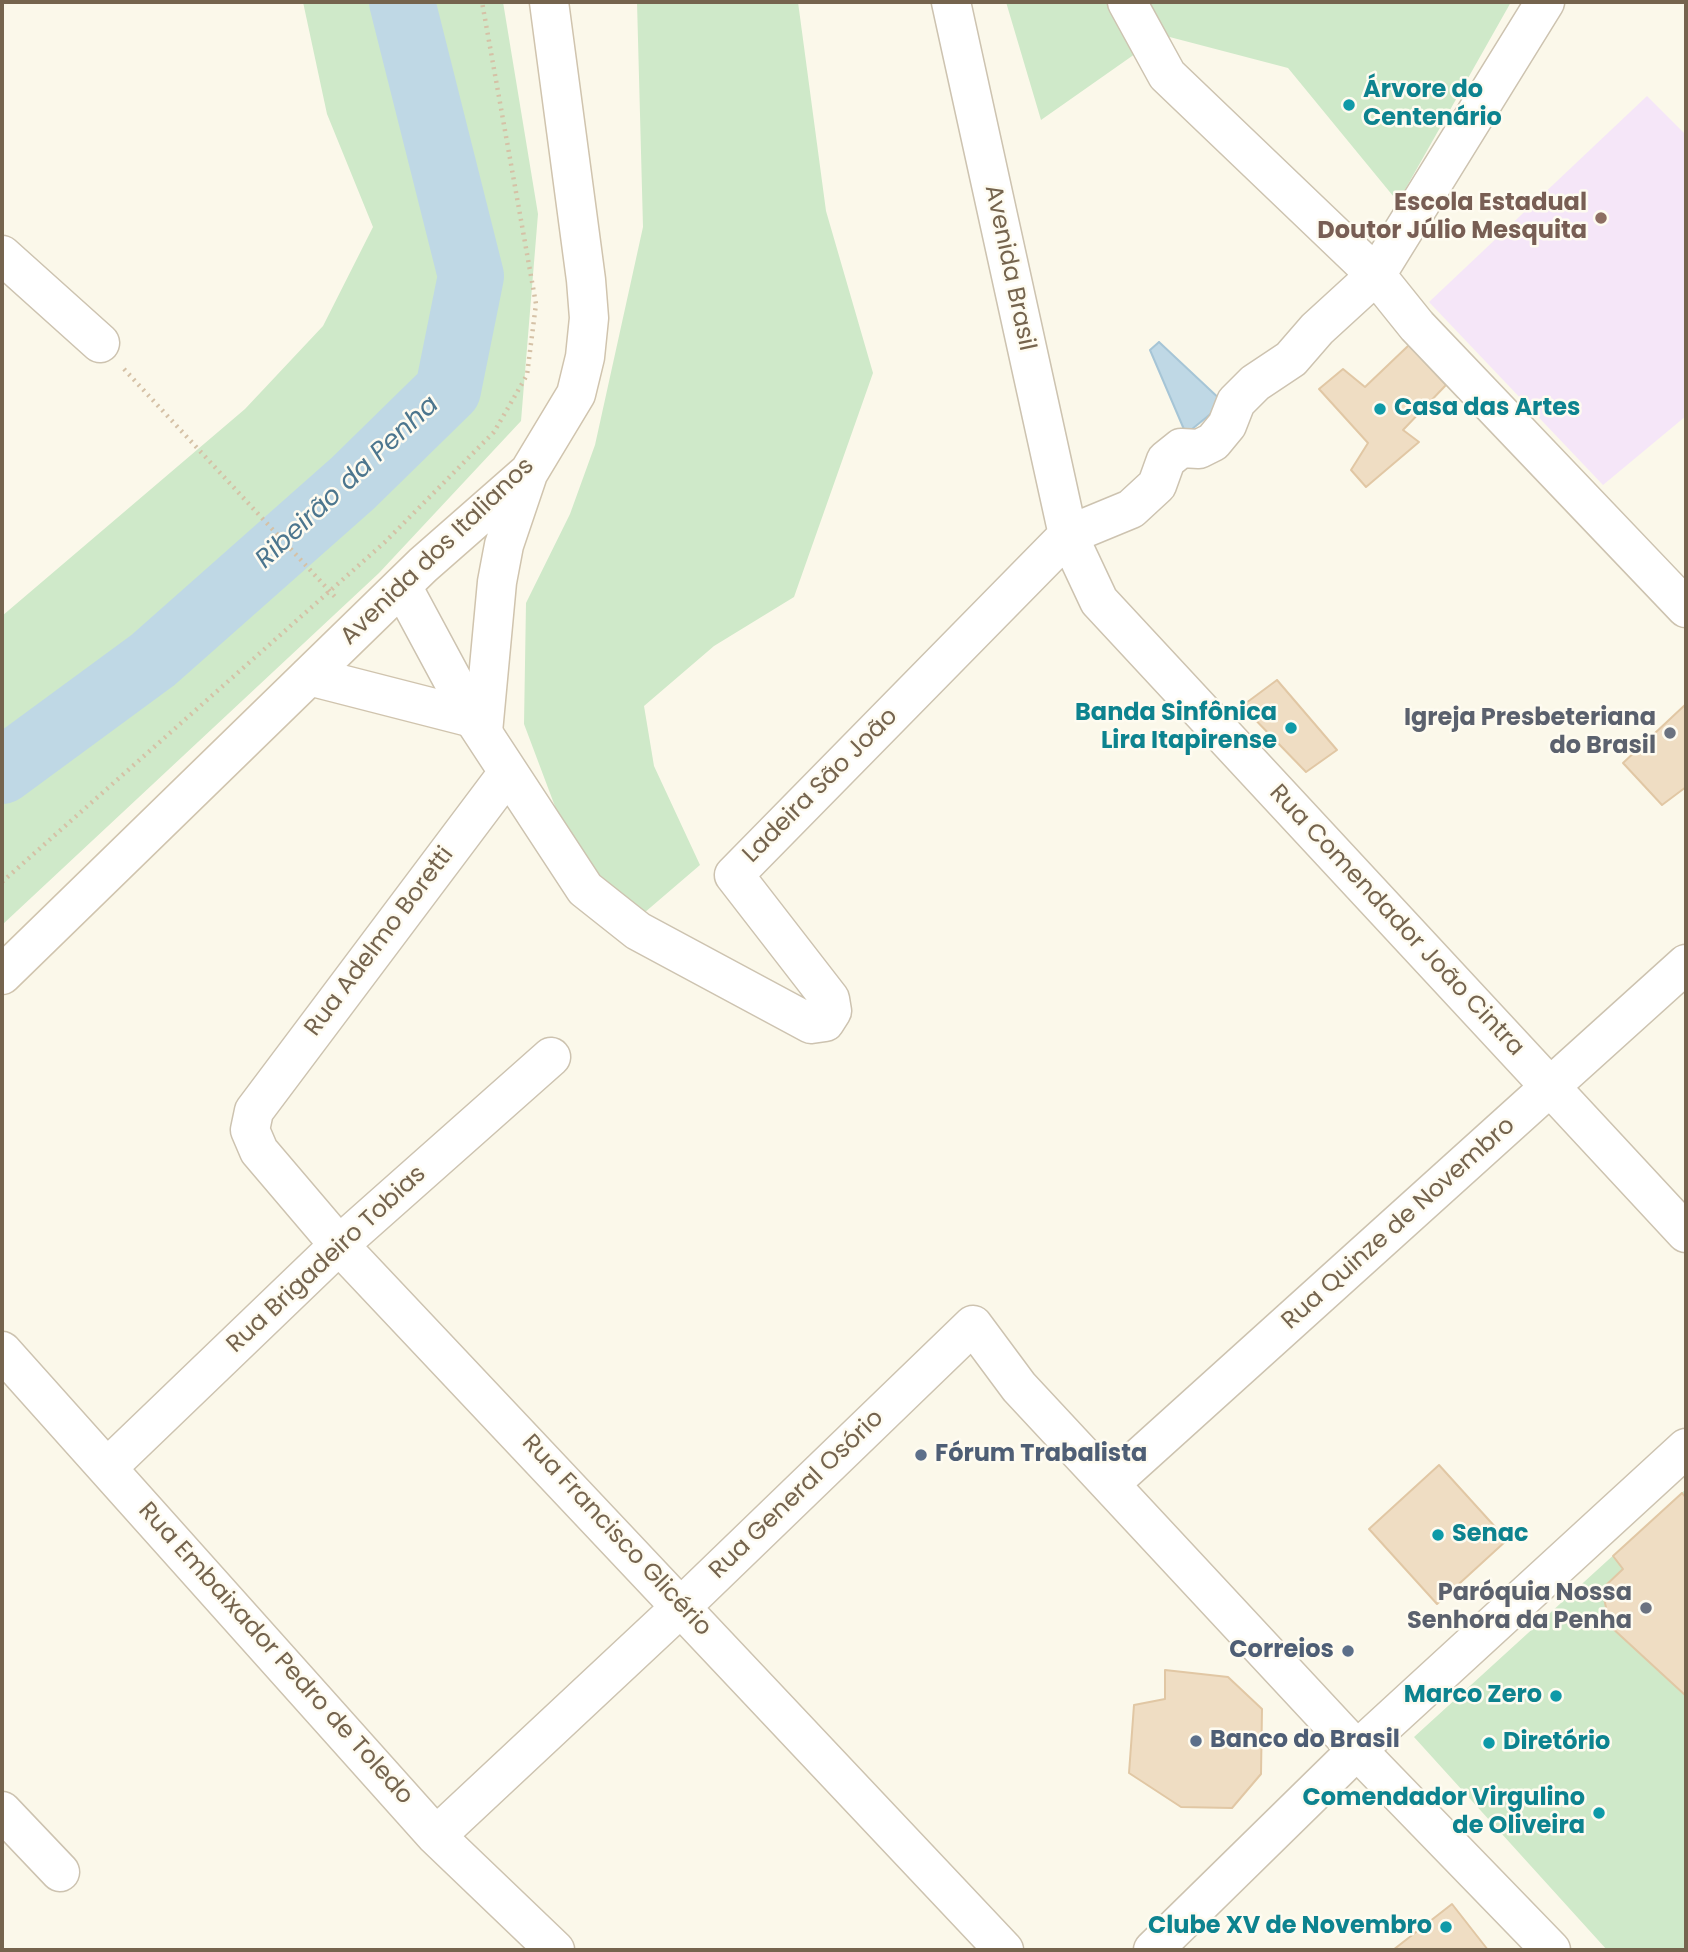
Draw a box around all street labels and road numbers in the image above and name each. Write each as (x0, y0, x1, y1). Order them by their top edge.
street label: Avenida Brasil (977, 182, 1041, 354)
street label: Avenida dos Italianos (335, 452, 541, 652)
street label: Ladeira São João (738, 703, 904, 869)
street label: Rua Comendador João Cintra (1263, 779, 1529, 1063)
street label: Rua Adelmo Boretti (299, 842, 461, 1042)
street label: Rua Quinze de Novembro (1277, 1112, 1521, 1336)
street label: Rua Brigadeiro Tobias (222, 1160, 432, 1360)
street label: Rua General Osório (704, 1404, 890, 1586)
street label: Rua Francisco Glicério (515, 1429, 717, 1643)
street label: Rua Embaixador Pedro de Toledo (132, 1497, 418, 1811)

